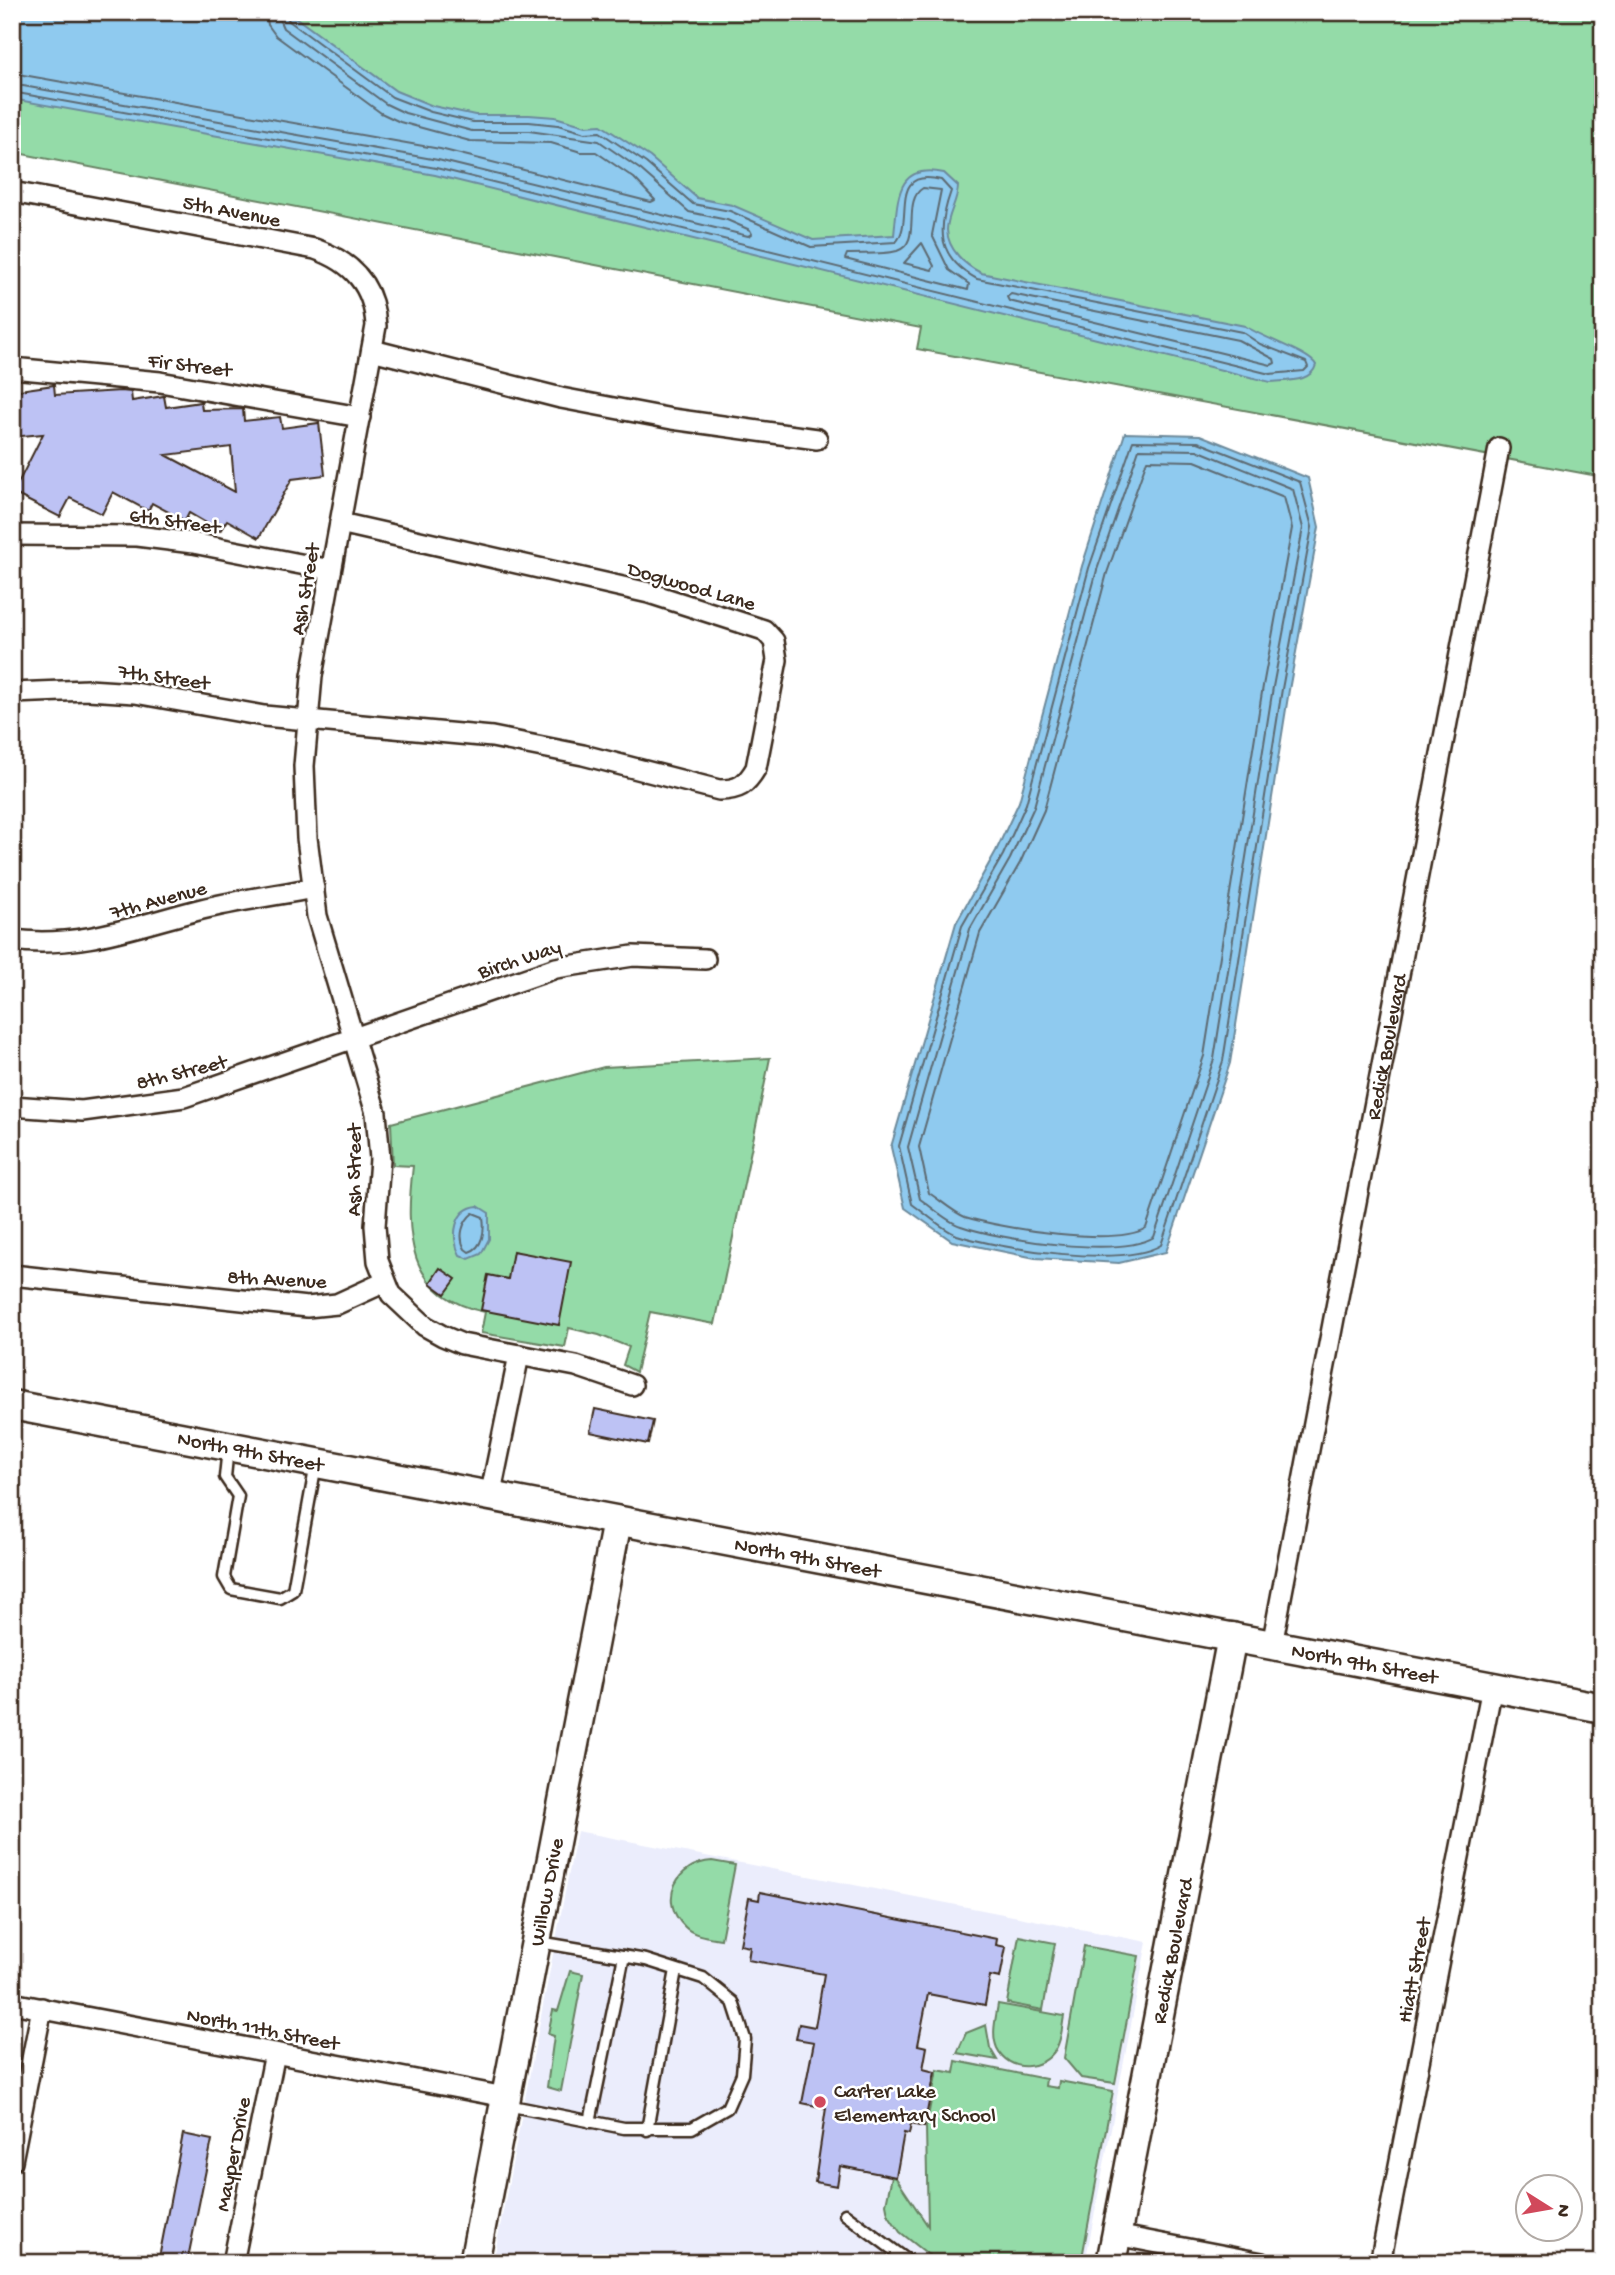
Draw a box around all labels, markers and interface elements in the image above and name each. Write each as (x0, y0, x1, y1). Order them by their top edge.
street label: 5th Avenue (180, 192, 283, 235)
street label: Fir Street (146, 350, 235, 385)
street label: 6th Street (127, 505, 224, 543)
street label: Ash Street (287, 540, 328, 637)
street label: Dogwood Lane (622, 558, 759, 619)
street label: 7th Street (115, 661, 213, 699)
street label: 7th Avenue (107, 877, 211, 928)
street label: Birch Way (474, 936, 565, 987)
street label: Redick Boulevard (1363, 971, 1415, 1122)
street label: 8th Street (134, 1051, 232, 1098)
street label: Ash Street (344, 1121, 369, 1216)
street label: 8th Avenue (226, 1266, 328, 1297)
street label: North 9th Street (175, 1428, 328, 1481)
street label: North 9th Street (732, 1534, 885, 1587)
street label: North 9th Street (1289, 1640, 1442, 1693)
street label: Willow Drive (526, 1835, 572, 1949)
street label: Redick Boulevard (1148, 1875, 1201, 2026)
street label: Hiatt Street (1394, 1914, 1439, 2025)
street label: North 11th Street (184, 2004, 343, 2059)
place label: Carter Lake Elementary School (834, 2081, 996, 2130)
street label: Mayper Drive (212, 2094, 259, 2214)
marker: Carter Lake Elementary School (812, 2094, 828, 2110)
north arrow (1514, 2174, 1584, 2244)
text: N (1550, 2202, 1575, 2219)

